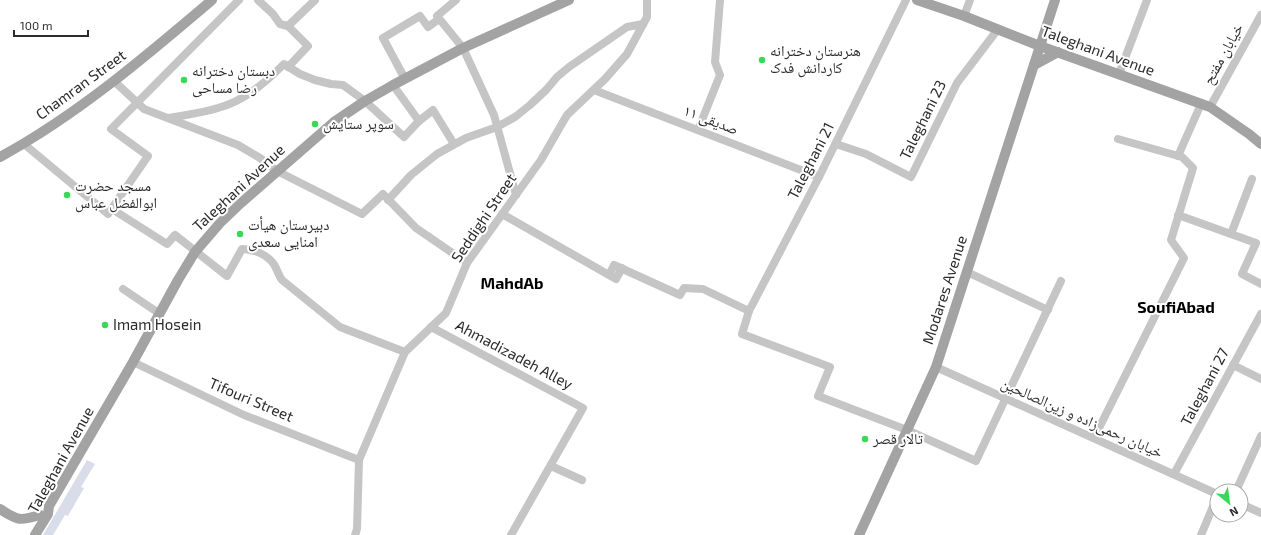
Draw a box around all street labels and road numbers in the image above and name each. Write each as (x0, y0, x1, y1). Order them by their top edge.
street label: خیابان مفتح (1198, 20, 1248, 88)
street label: Taleghani Avenue (1039, 21, 1157, 79)
street label: Chamran Street (32, 45, 129, 123)
street label: Taleghani 23 (895, 77, 949, 162)
street label: صدیقی ۱۱ (681, 100, 741, 140)
street label: Taleghani 21 (783, 119, 837, 202)
street label: Taleghani Avenue (189, 140, 288, 234)
street label: Seddighi Street (447, 169, 520, 265)
street label: Modares Avenue (918, 233, 970, 346)
street label: Ahmadizadeh Alley (453, 316, 576, 393)
street label: Taleghani 27 (1176, 344, 1232, 428)
street label: Tifouri Street (207, 373, 297, 425)
street label: خیابان رحمی‌زاده و زین‌الصالحین (998, 373, 1167, 463)
street label: Taleghani Avenue (23, 403, 97, 516)

